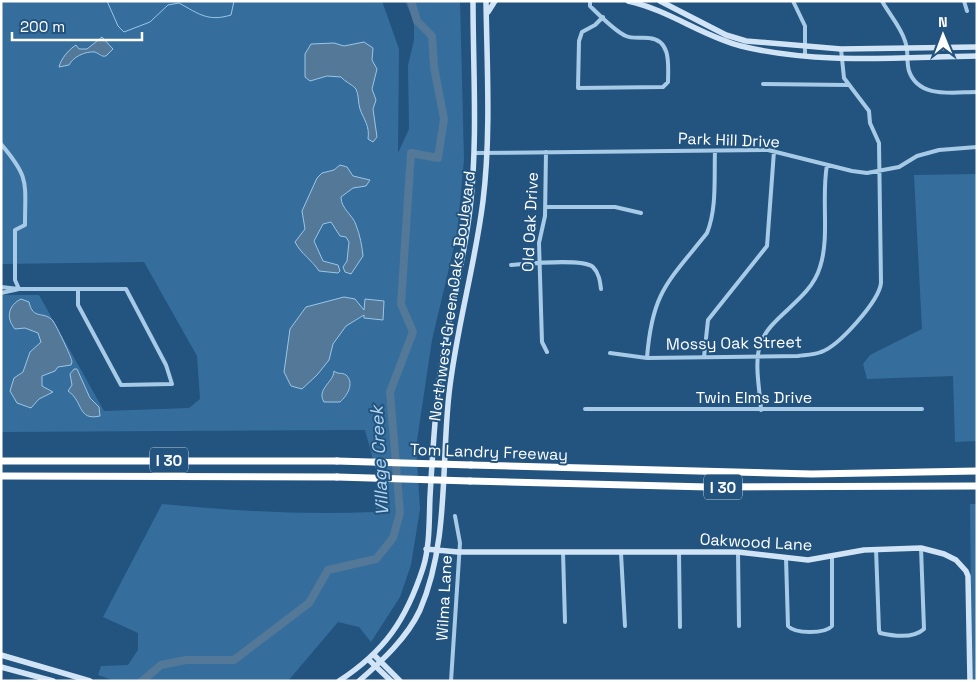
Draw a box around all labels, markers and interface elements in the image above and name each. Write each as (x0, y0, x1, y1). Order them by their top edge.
scale bar (12, 10, 142, 42)
north arrow (918, 10, 968, 60)
text: N (938, 13, 948, 31)
text: 200 m (20, 17, 65, 36)
street label: Park Hill Drive (678, 128, 780, 152)
street label: Northwest Green Oaks Boulevard (424, 170, 480, 422)
street label: Old Oak Drive (517, 172, 543, 272)
street label: Mossy Oak Street (666, 331, 802, 355)
street label: Twin Elms Drive (696, 387, 812, 408)
water label: Village Creek (365, 403, 393, 517)
street label: Tom Landry Freeway (410, 439, 568, 465)
road number: I 30 (150, 448, 188, 472)
road number: I 30 (704, 474, 742, 500)
street label: Oakwood Lane (699, 529, 813, 555)
street label: Wilma Lane (431, 554, 457, 642)

